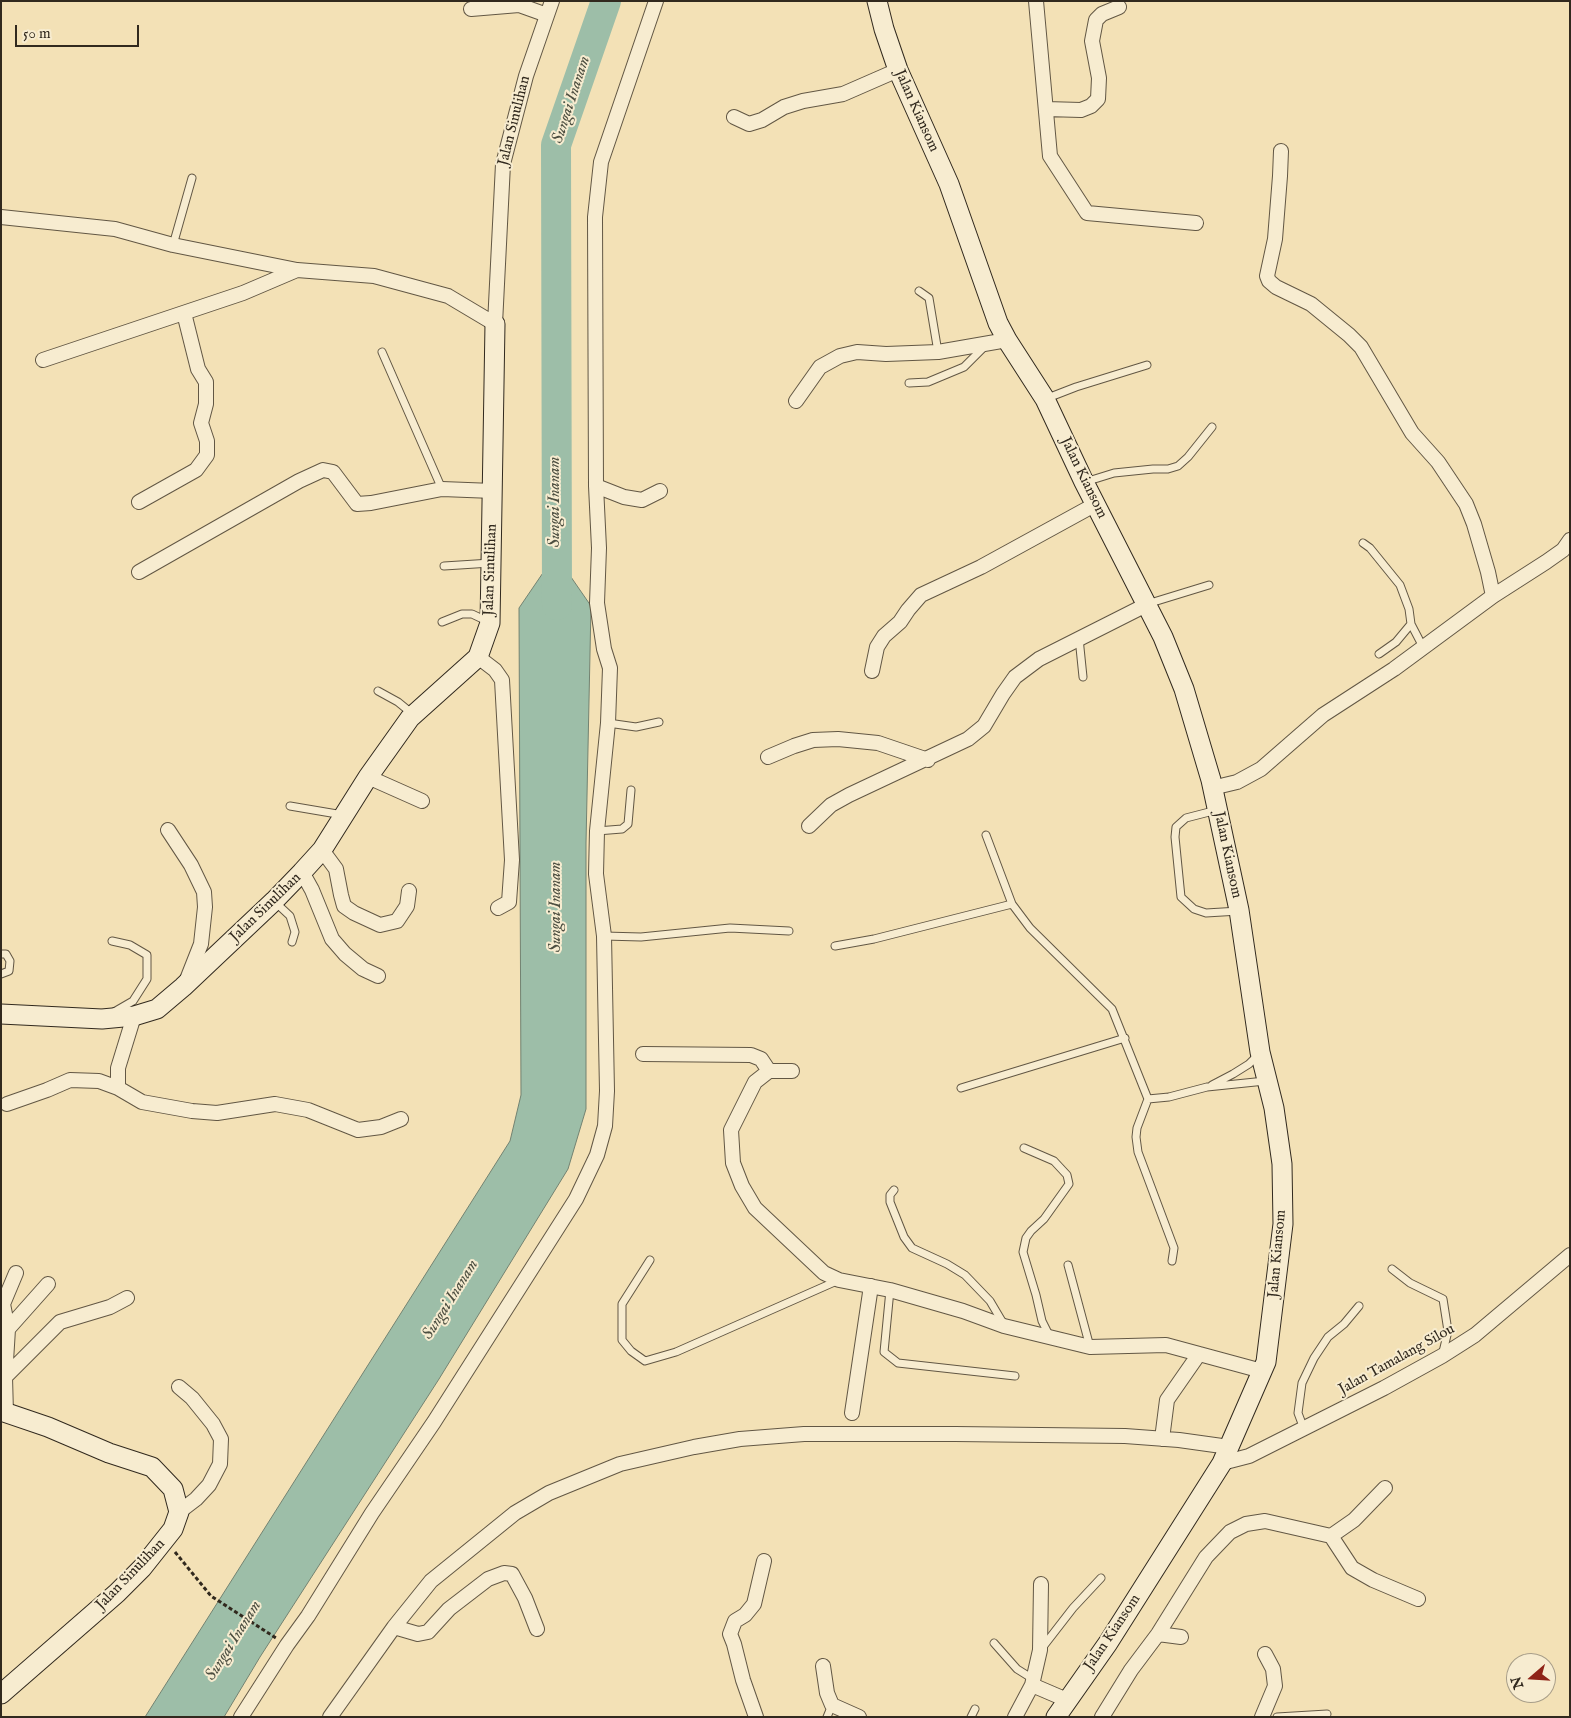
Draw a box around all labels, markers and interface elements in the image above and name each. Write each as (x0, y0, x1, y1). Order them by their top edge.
scale bar (18, 15, 141, 47)
text: 50 m (23, 24, 51, 43)
water label: Sungai Inanam (549, 54, 595, 146)
street label: Jalan Kiansom (890, 67, 942, 155)
street label: Jalan Sinulihan (495, 74, 535, 168)
street label: Jalan Kiansom (1056, 434, 1110, 522)
water label: Sungai Inanam (546, 457, 566, 547)
street label: Jalan Sinulihan (480, 524, 502, 616)
street label: Jalan Kiansom (1209, 810, 1245, 900)
water label: Sungai Inanam (547, 862, 567, 952)
street label: Jalan Sinulihan (227, 870, 305, 946)
street label: Jalan Kiansom (1265, 1209, 1291, 1299)
water label: Sungai Inanam (419, 1257, 483, 1343)
street label: Jalan Tamalang Silou (1336, 1321, 1458, 1399)
street label: Jalan Sinulihan (93, 1536, 169, 1614)
street label: Jalan Kiansom (1081, 1591, 1145, 1675)
water label: Sungai Inanam (202, 1598, 266, 1684)
north arrow (1506, 1653, 1556, 1703)
text: N (1507, 1674, 1528, 1691)

